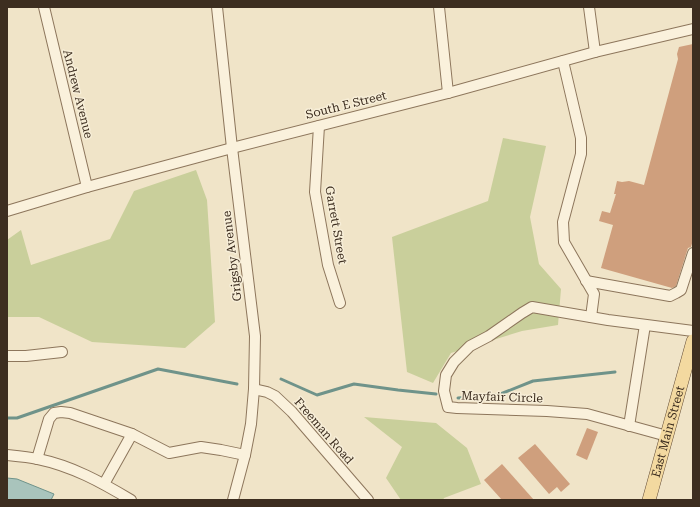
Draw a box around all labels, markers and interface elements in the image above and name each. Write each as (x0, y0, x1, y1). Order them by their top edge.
street label: Andrew Avenue (60, 48, 96, 140)
street label: South E Street (304, 88, 388, 122)
street label: Garrett Street (322, 185, 350, 266)
street label: Grigsby Avenue (219, 209, 245, 302)
street label: East Main Street (649, 384, 687, 479)
street label: Mayfair Circle (461, 389, 544, 405)
street label: Freeman Road (292, 395, 357, 467)

